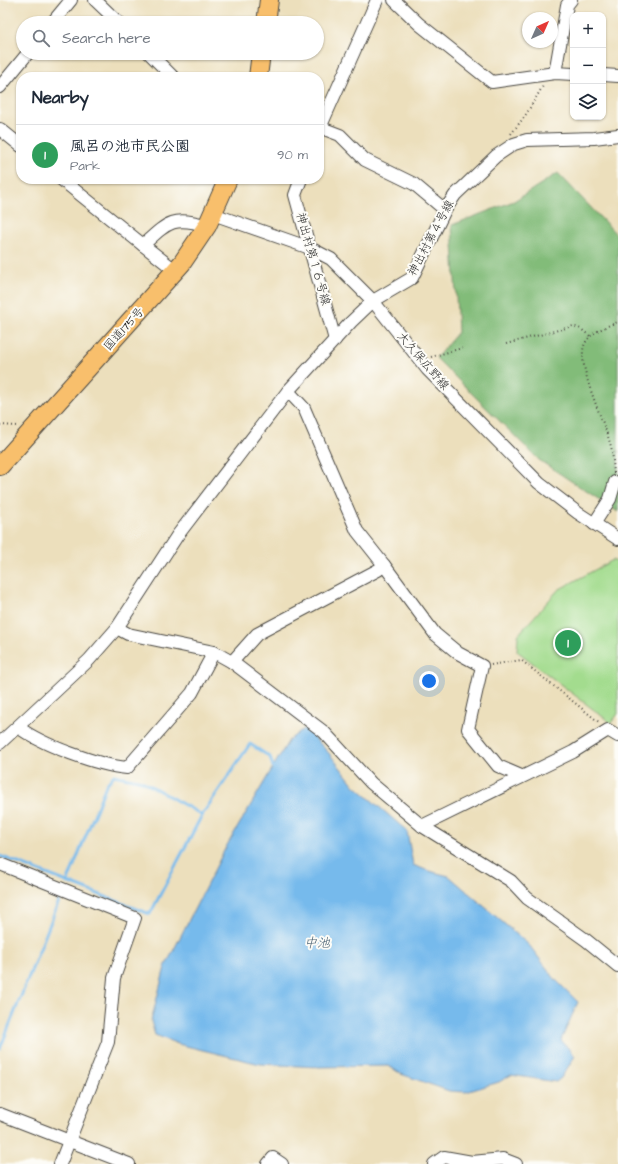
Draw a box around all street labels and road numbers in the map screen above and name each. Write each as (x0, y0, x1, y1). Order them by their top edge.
street label: 神出村第４号線 (404, 197, 458, 279)
street label: 神出村第１６号線 (292, 211, 334, 307)
street label: 国道175号 (100, 303, 148, 355)
street label: 大久保広野線 (393, 328, 453, 394)

